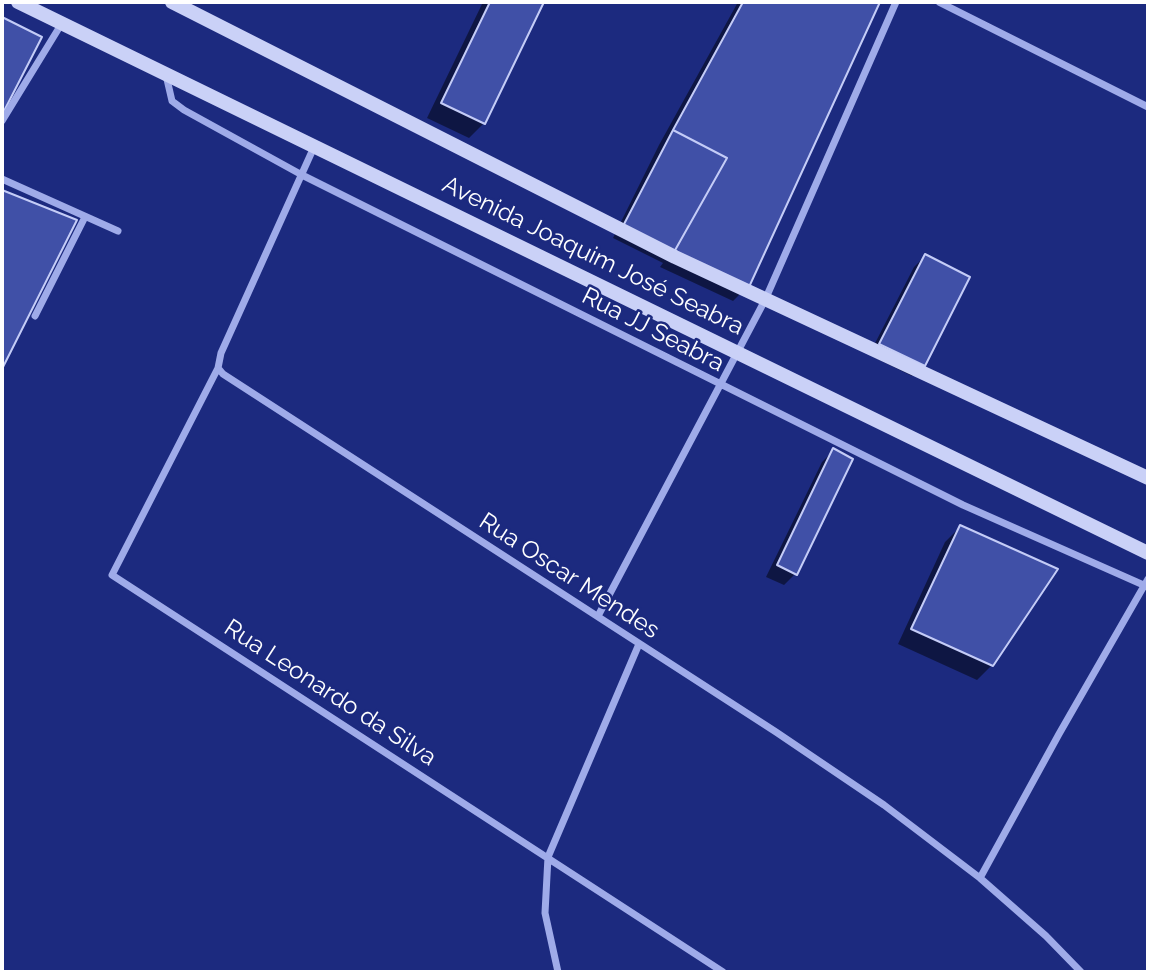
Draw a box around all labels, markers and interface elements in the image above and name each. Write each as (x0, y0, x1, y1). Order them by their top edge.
street label: Avenida Joaquim José Seabra (438, 170, 748, 342)
street label: Rua JJ Seabra (577, 282, 729, 378)
street label: Rua Oscar Mendes (474, 507, 664, 645)
street label: Rua Leonardo da Silva (219, 614, 441, 772)

